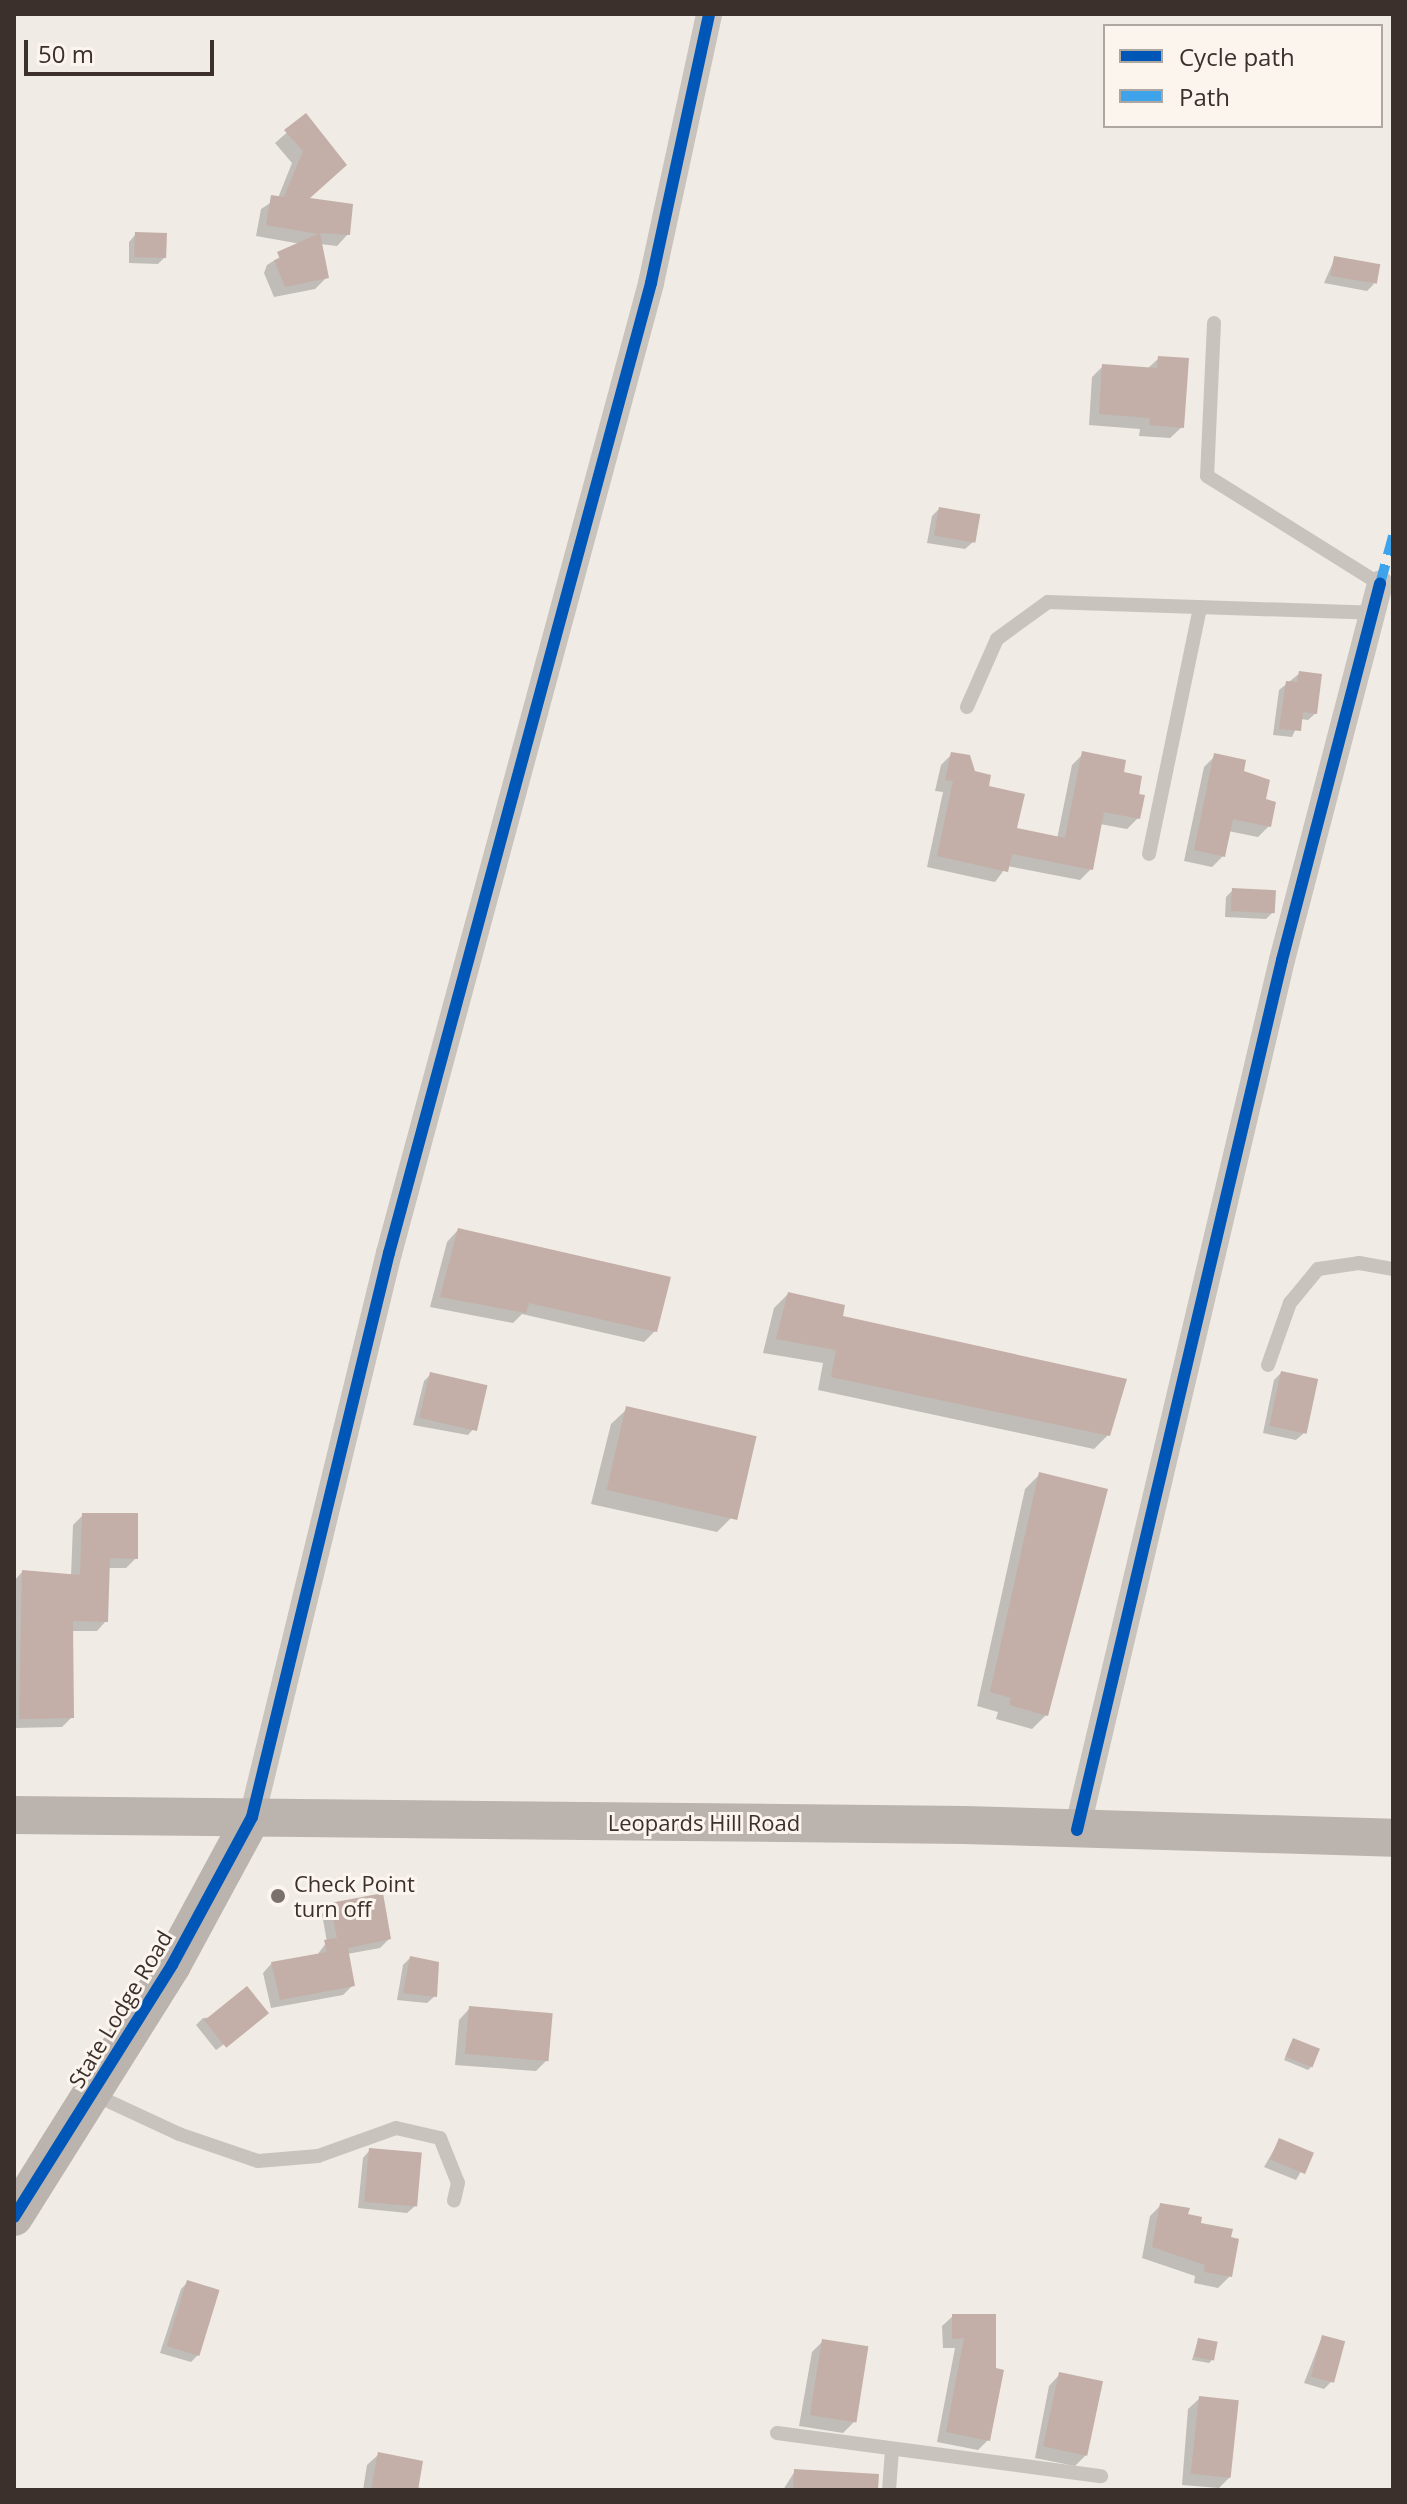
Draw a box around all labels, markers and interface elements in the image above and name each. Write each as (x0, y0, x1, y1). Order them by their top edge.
scale bar (28, 24, 218, 74)
legend (1103, 24, 1383, 128)
text: 50 m (38, 37, 94, 70)
text: Cycle path (1179, 40, 1295, 73)
text: Path (1179, 80, 1230, 113)
street label: Leopards Hill Road (608, 1810, 800, 1836)
place label: Check Point turn off (294, 1870, 415, 1922)
marker: Check Point turn off (269, 1887, 287, 1905)
street label: State Lodge Road (63, 1926, 177, 2092)

